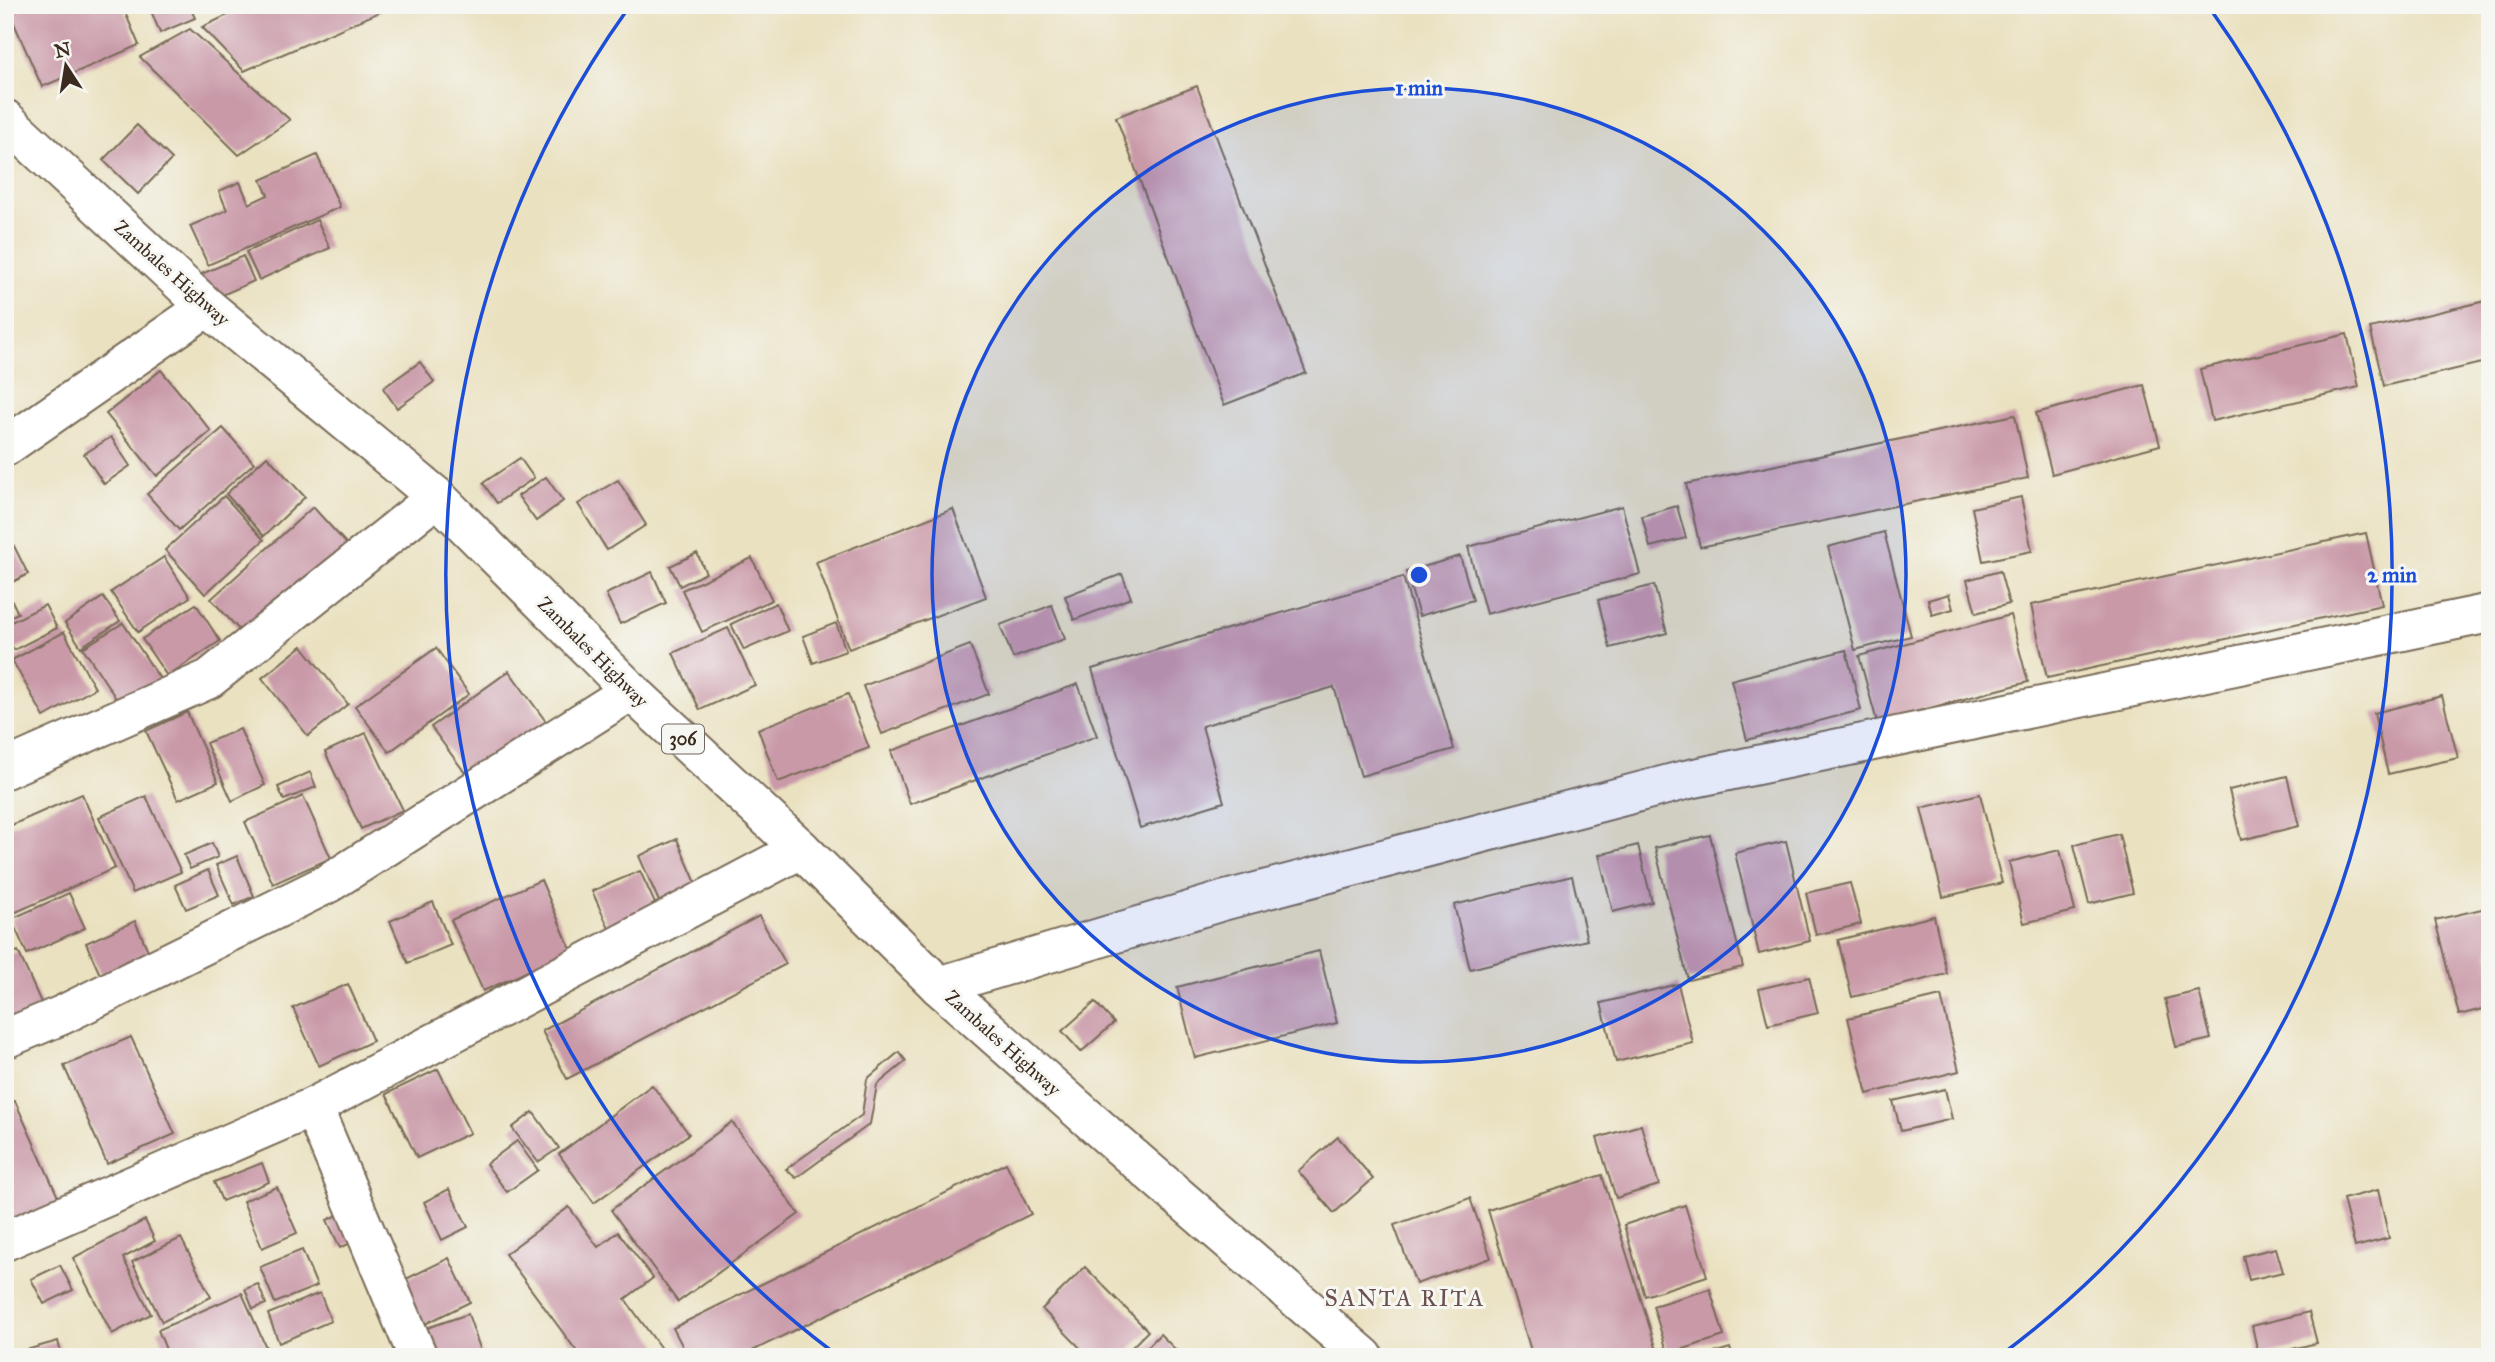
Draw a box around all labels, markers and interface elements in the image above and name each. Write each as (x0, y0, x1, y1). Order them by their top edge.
north arrow (32, 32, 102, 102)
text: N (52, 37, 73, 63)
text: 1 min (1395, 75, 1443, 101)
street label: Zambales Highway (109, 215, 235, 332)
text: 2 min (2367, 562, 2417, 588)
centre of rings (1407, 563, 1431, 587)
street label: Zambales Highway (532, 592, 654, 714)
road number: 306 (662, 724, 704, 754)
street label: Zambales Highway (940, 985, 1066, 1102)
district label: SANTA RITA (1325, 1284, 1485, 1312)

